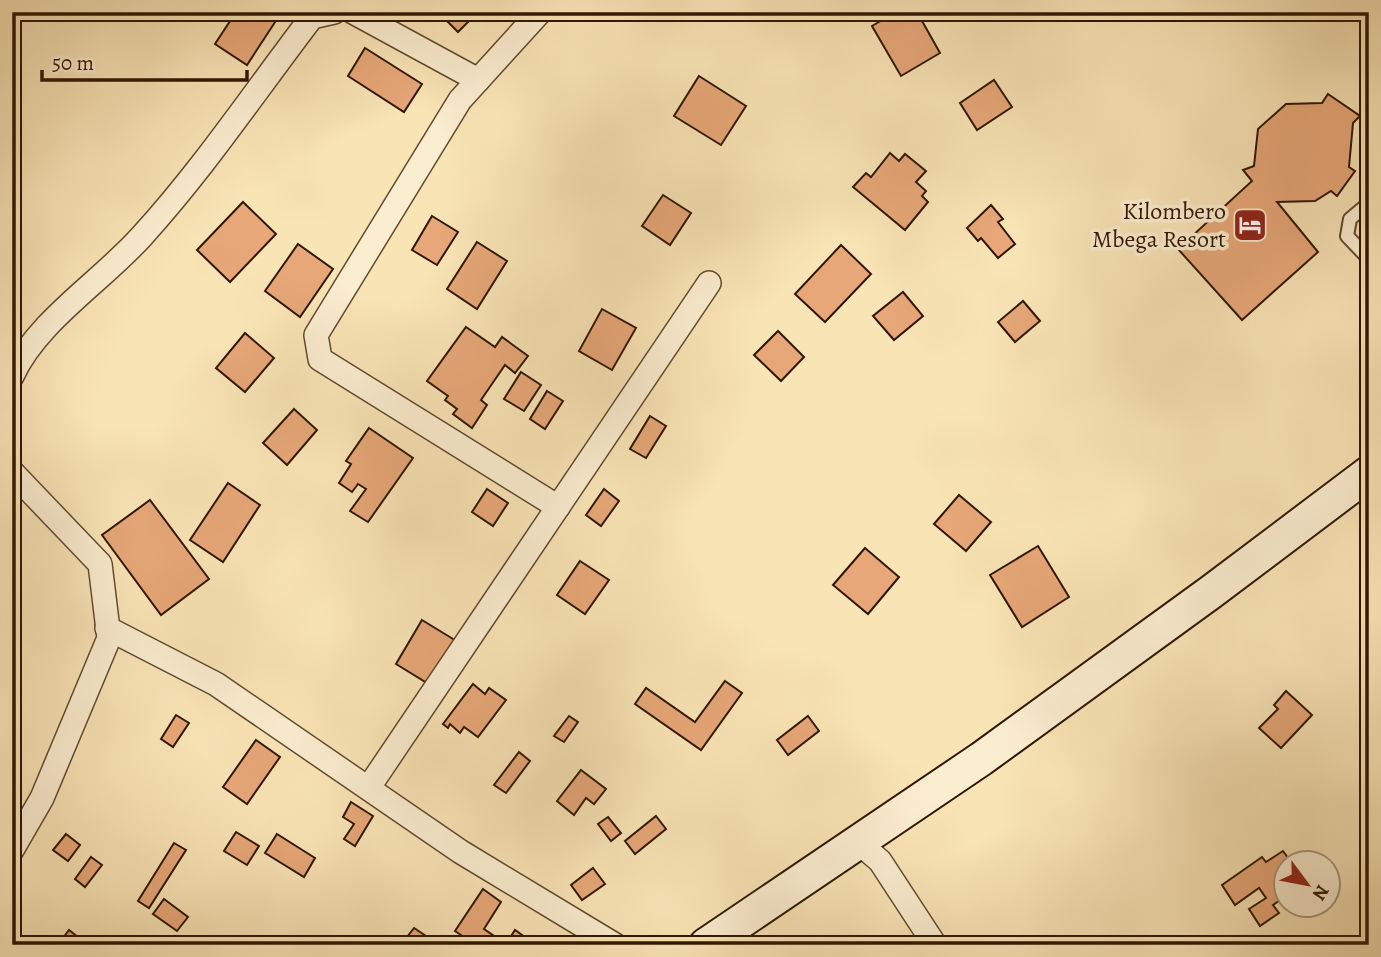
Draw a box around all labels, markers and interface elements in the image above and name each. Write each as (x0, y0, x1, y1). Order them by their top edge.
scale bar (42, 38, 247, 82)
text: 50 m (52, 49, 94, 77)
place label: Kilombero Mbega Resort (1092, 195, 1226, 255)
hotel icon: Kilombero Mbega Resort (1231, 206, 1269, 244)
north arrow (1272, 848, 1342, 918)
text: N (1306, 880, 1335, 905)

